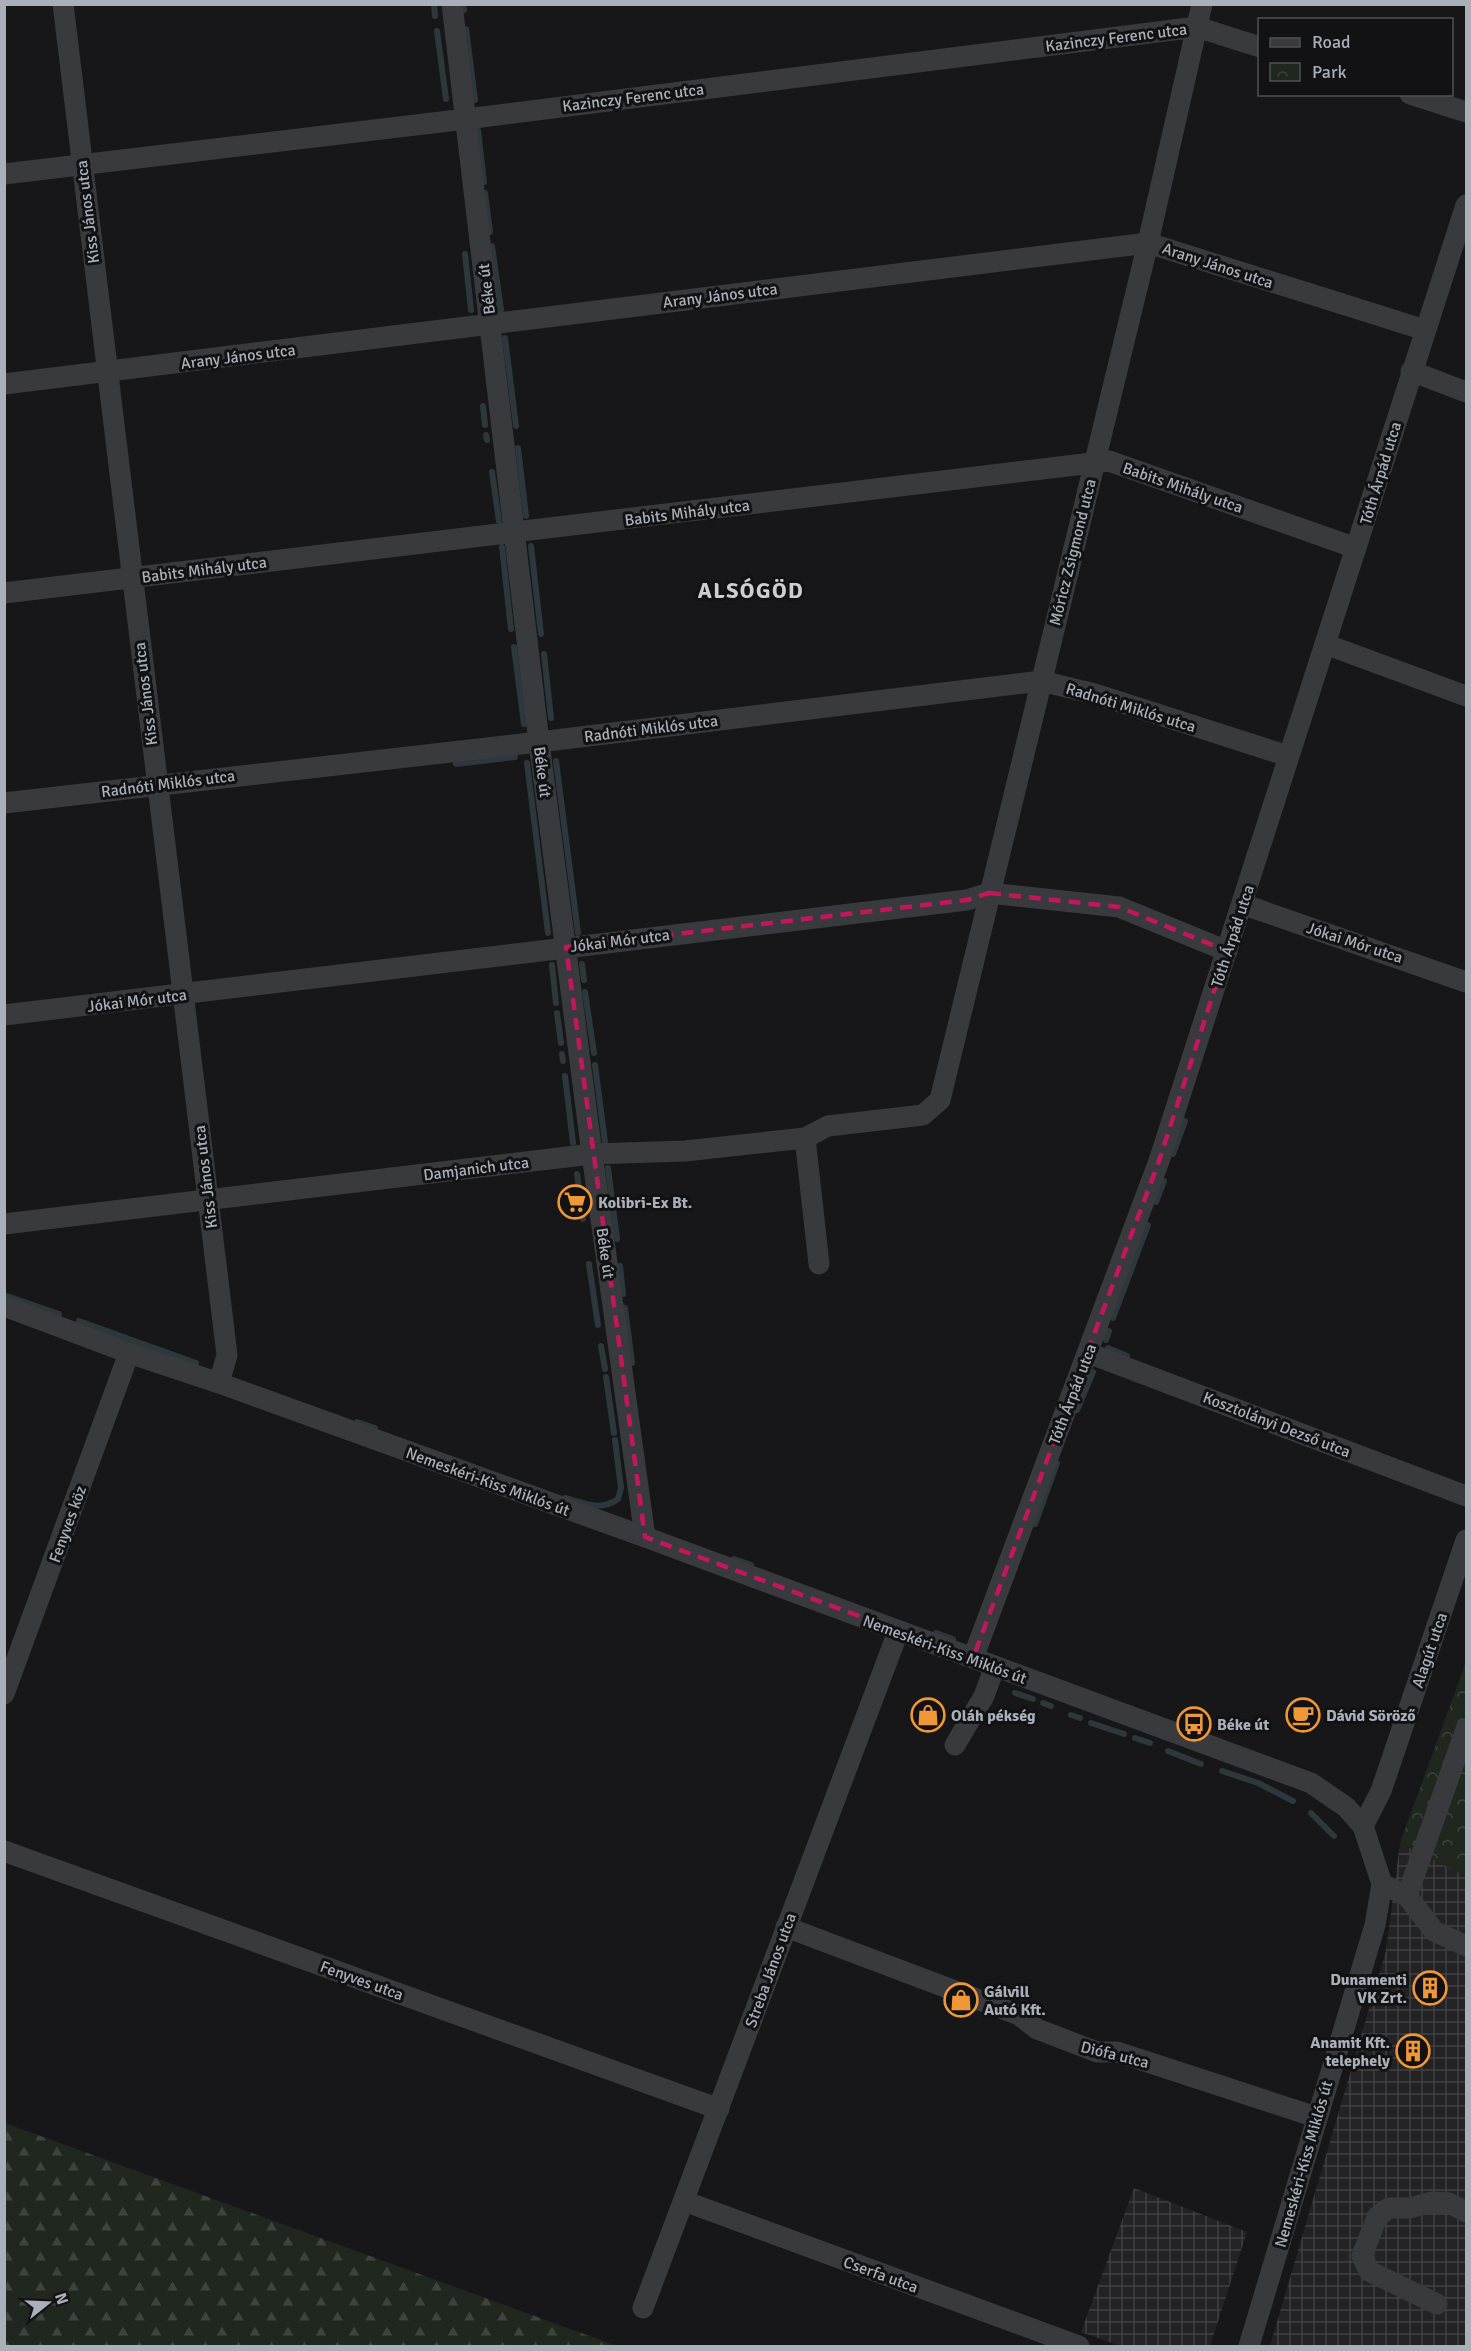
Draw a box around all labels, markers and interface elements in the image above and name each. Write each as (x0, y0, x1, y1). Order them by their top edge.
legend (1258, 18, 1453, 96)
street label: Kazinczy Ferenc utca (1044, 19, 1188, 57)
text: Road (1312, 31, 1351, 53)
text: Park (1312, 61, 1347, 83)
street label: Kazinczy Ferenc utca (561, 79, 705, 117)
street label: Kiss János utca (72, 159, 104, 265)
street label: Arany János utca (1160, 239, 1276, 293)
street label: Béke út (474, 262, 500, 316)
street label: Arany János utca (662, 279, 779, 313)
street label: Arany János utca (180, 340, 297, 374)
street label: Tóth Árpád utca (1356, 419, 1406, 527)
street label: Babits Mihály utca (1120, 458, 1246, 518)
street label: Móricz Zsigmond utca (1045, 477, 1101, 628)
street label: Babits Mihály utca (623, 495, 751, 531)
street label: Babits Mihály utca (140, 552, 268, 588)
district label: ALSÓGÖD (698, 577, 804, 604)
street label: Kiss János utca (130, 641, 162, 747)
street label: Radnóti Miklós utca (1063, 679, 1198, 737)
street label: Radnóti Miklós utca (583, 711, 719, 747)
street label: Béke út (529, 745, 555, 799)
street label: Radnóti Miklós utca (100, 766, 236, 802)
street label: Tóth Árpád utca (1207, 883, 1259, 990)
street label: Jókai Mór utca (1304, 918, 1405, 968)
street label: Jókai Mór utca (569, 925, 671, 957)
street label: Jókai Mór utca (86, 985, 188, 1017)
street label: Kiss János utca (190, 1124, 222, 1230)
street label: Damjanich utca (422, 1153, 530, 1185)
supermarket icon: Kolibri-Ex Bt. (557, 1184, 593, 1220)
place label: Kolibri-Ex Bt. (598, 1193, 692, 1213)
street label: Béke út (592, 1226, 619, 1280)
street label: Tóth Árpád utca (1044, 1341, 1101, 1448)
street label: Kosztolányi Dezső utca (1200, 1388, 1353, 1462)
street label: Nemeskéri-Kiss Miklós út (403, 1443, 573, 1521)
street label: Fenyves köz (45, 1483, 91, 1566)
street label: Alagút utca (1408, 1610, 1452, 1691)
street label: Nemeskéri-Kiss Miklós út (860, 1611, 1030, 1689)
shop icon: Oláh pékség (910, 1697, 946, 1733)
cafe icon: Dávid Söröző (1285, 1697, 1321, 1733)
place label: Oláh pékség (951, 1706, 1036, 1726)
bus stop icon: Béke út (1176, 1706, 1212, 1742)
place label: Dávid Söröző (1326, 1706, 1416, 1726)
place label: Béke út (1217, 1715, 1269, 1735)
street label: Streba János utca (741, 1910, 801, 2030)
street label: Fenyves utca (317, 1957, 406, 2005)
place label: Dunamenti VK Zrt. (1330, 1970, 1407, 2008)
building icon: Dunamenti VK Zrt. (1412, 1970, 1448, 2006)
shop icon: Gálvill Autó Kft. (943, 1982, 979, 2018)
place label: Gálvill Autó Kft. (984, 1982, 1046, 2020)
place label: Anamit Kft. telephely (1310, 2033, 1390, 2071)
building icon: Anamit Kft. telephely (1395, 2033, 1431, 2069)
street label: Diófa utca (1078, 2037, 1151, 2073)
street label: Nemeskéri-Kiss Miklós út (1271, 2078, 1337, 2250)
street label: Cserfa utca (841, 2252, 921, 2298)
north arrow (18, 2273, 78, 2333)
text: N (50, 2290, 73, 2307)

